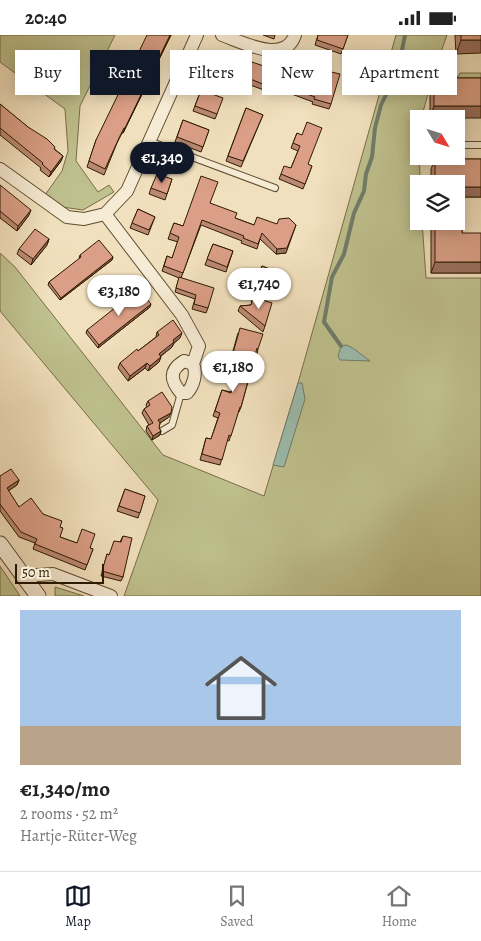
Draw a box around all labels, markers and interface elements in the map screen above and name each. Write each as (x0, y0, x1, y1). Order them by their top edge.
text: 20:40 (25, 5, 67, 31)
chip: Buy (15, 50, 80, 95)
chip: Rent (90, 50, 160, 95)
chip: Filters (170, 50, 252, 95)
chip: New (262, 50, 332, 95)
chip: Apartment (342, 50, 457, 95)
north arrow (410, 110, 465, 165)
map controls (410, 110, 465, 230)
pin: €1,340 (121, 141, 203, 184)
text: €1,340 (141, 147, 183, 169)
button: layers (410, 175, 465, 230)
pin: €1,740 (218, 267, 300, 310)
text: €1,740 (238, 273, 280, 295)
pin: €3,180 (78, 275, 160, 317)
text: €3,180 (98, 280, 140, 302)
pin: €1,180 (192, 351, 274, 393)
text: €1,180 (213, 356, 253, 378)
scale bar (15, 561, 104, 584)
text: 50 m (22, 563, 50, 582)
icon: home (196, 643, 286, 733)
text: €1,340/mo (20, 775, 110, 803)
text: 2 rooms · 52 m² (20, 803, 118, 825)
text: Hartje-Rüter-Weg (20, 825, 137, 847)
tab: Map (64, 882, 92, 931)
tab: Saved (220, 882, 254, 931)
tab: Home (382, 882, 417, 931)

